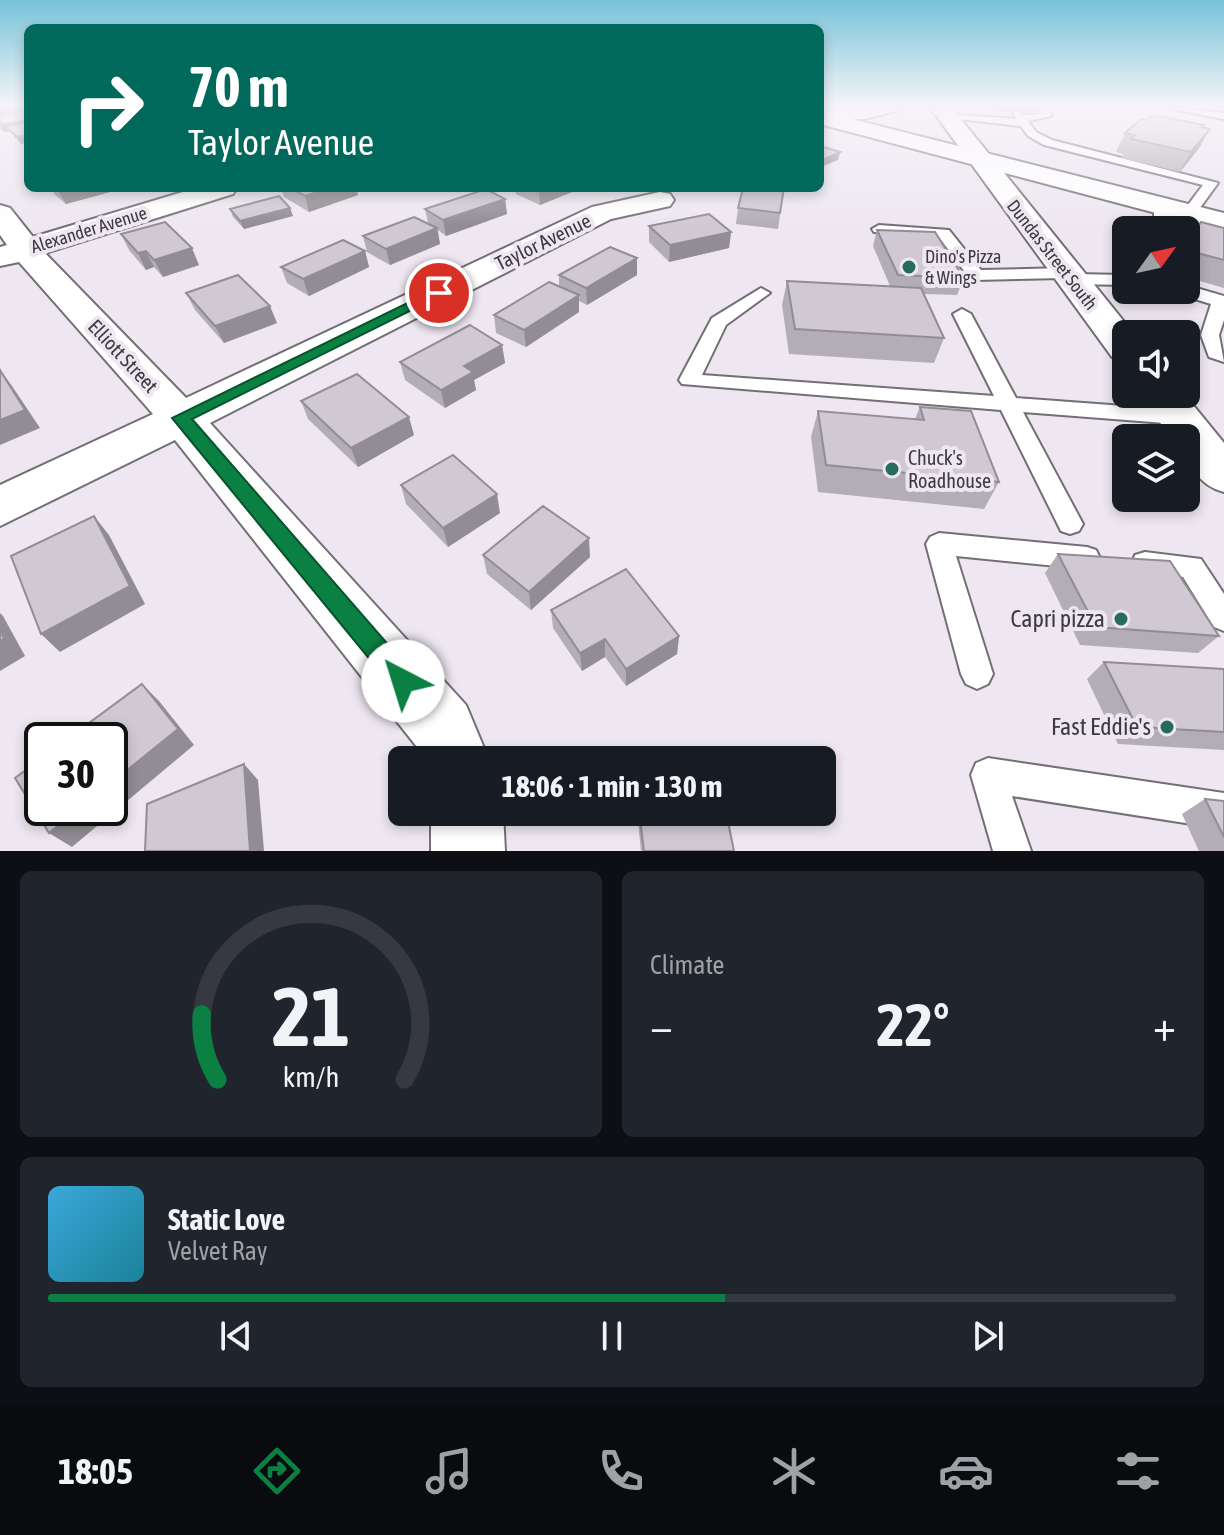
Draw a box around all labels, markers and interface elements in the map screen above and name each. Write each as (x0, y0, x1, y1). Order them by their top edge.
text: 70 m (188, 55, 289, 119)
icon: right (56, 56, 160, 160)
text: Taylor Avenue (188, 121, 374, 163)
street label: Dundas Street South (1003, 196, 1102, 314)
street label: Alexander Avenue (28, 202, 149, 257)
street label: Taylor Avenue (491, 209, 594, 275)
north arrow (1112, 216, 1200, 304)
map controls (1112, 216, 1200, 512)
place label: Dino's Pizza & Wings (925, 246, 1001, 288)
marker: Dino's Pizza & Wings (900, 258, 918, 276)
pin (405, 259, 473, 327)
icon: arrive (417, 271, 461, 315)
street label: Elliott Street (84, 314, 163, 397)
button: sound (1112, 320, 1200, 408)
button: layers (1112, 424, 1200, 512)
place label: Chuck's Roadhouse (908, 446, 991, 492)
marker: Chuck's Roadhouse (883, 460, 901, 478)
place label: Capri pizza (1010, 605, 1105, 632)
marker: Capri pizza (1112, 610, 1130, 628)
position arrow (361, 639, 445, 723)
place label: Fast Eddie's (1051, 713, 1151, 740)
marker: Fast Eddie's (1158, 718, 1176, 736)
speed limit sign: 30 (24, 722, 128, 826)
text: 18:06 · 1 min · 130 m (502, 769, 722, 803)
text: Climate (650, 950, 724, 980)
text: 21 (272, 968, 350, 1064)
text: 22° (877, 990, 949, 1059)
text: − (650, 1000, 673, 1050)
text: + (1153, 1000, 1176, 1050)
text: km/h (283, 1060, 339, 1093)
text: Static Love (168, 1202, 285, 1236)
text: Velvet Ray (168, 1236, 268, 1266)
icon: previous (214, 1314, 258, 1358)
icon: pause (590, 1314, 634, 1358)
icon: next (966, 1314, 1010, 1358)
icon: directions (249, 1443, 305, 1499)
icon: music (421, 1443, 477, 1499)
icon: phone (593, 1443, 649, 1499)
icon: climate (766, 1443, 822, 1499)
icon: car (938, 1443, 994, 1499)
icon: filters (1110, 1443, 1166, 1499)
text: 18:05 (58, 1450, 133, 1492)

